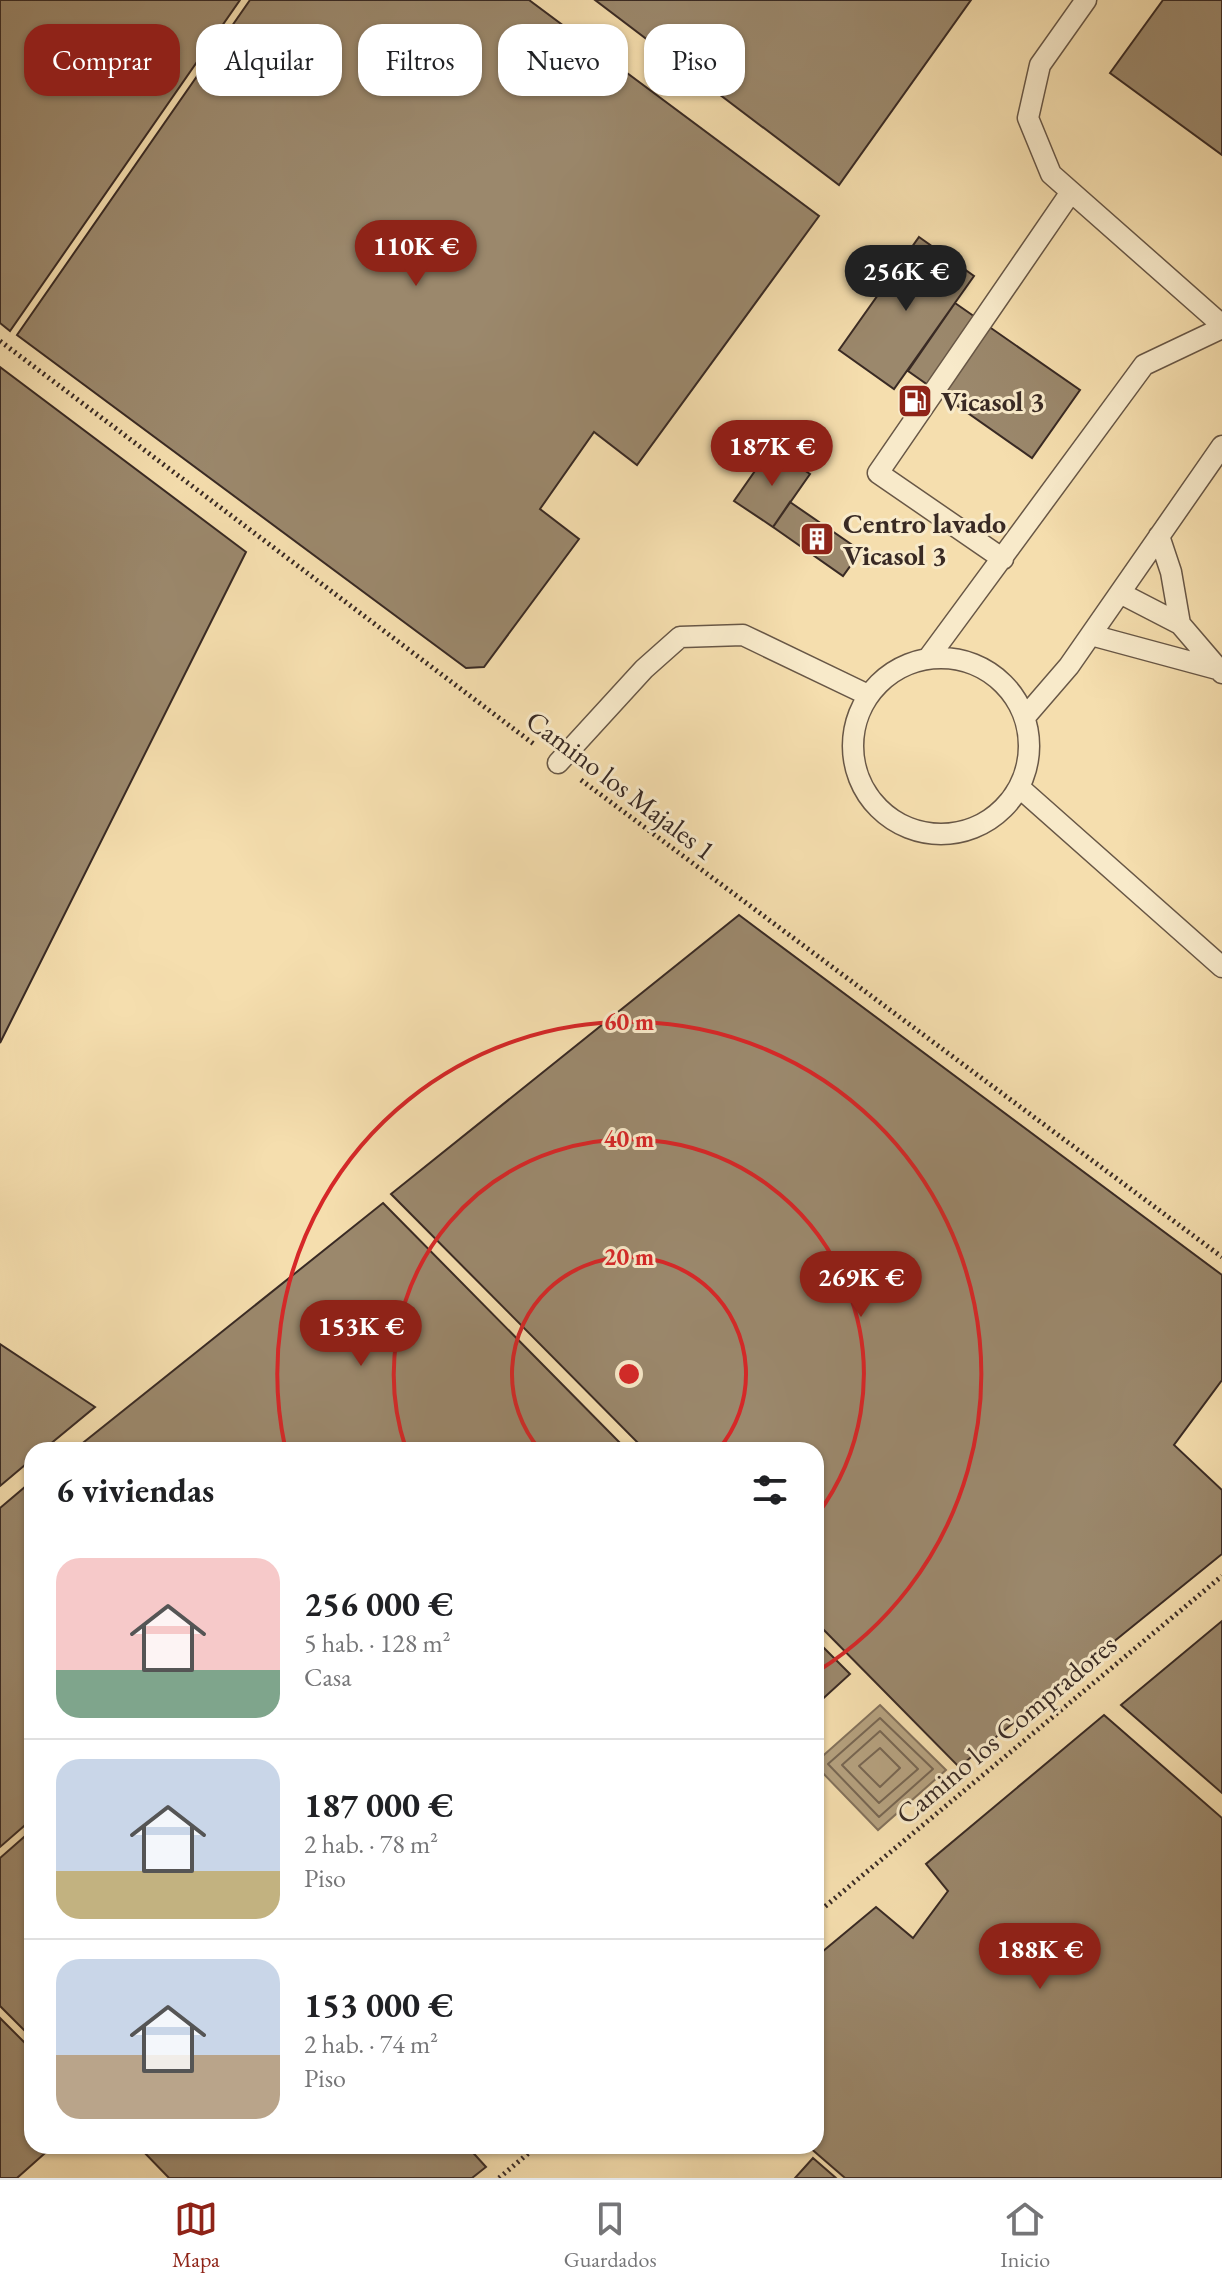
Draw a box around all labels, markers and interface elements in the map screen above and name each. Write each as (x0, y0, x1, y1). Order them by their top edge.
chip: Comprar (24, 24, 180, 96)
chip: Alquilar (196, 24, 342, 96)
chip: Filtros (358, 24, 482, 96)
chip: Nuevo (498, 24, 628, 96)
chip: Piso (644, 24, 745, 96)
pin: 110K € (351, 220, 481, 288)
text: 110K € (373, 229, 459, 263)
pin: 256K € (841, 245, 971, 313)
text: 256K € (863, 254, 949, 288)
fuel station icon: Vicasol 3 (896, 382, 934, 420)
place label: Vicasol 3 (941, 383, 1045, 419)
pin: 187K € (707, 420, 837, 488)
text: 187K € (729, 429, 815, 463)
place label: Centro lavado Vicasol 3 (843, 505, 1006, 573)
building icon: Centro lavado Vicasol 3 (798, 520, 836, 558)
street label: Camino los Majales 1 (519, 702, 723, 868)
text: 60 m (604, 1006, 654, 1037)
text: 40 m (604, 1123, 654, 1154)
text: 20 m (604, 1241, 654, 1272)
pin: 269K € (796, 1251, 926, 1319)
text: 269K € (818, 1260, 904, 1294)
pin: 153K € (296, 1300, 426, 1368)
text: 153K € (318, 1309, 404, 1343)
centre of rings (615, 1360, 643, 1388)
text: 6 viviendas (56, 1468, 214, 1512)
icon: filters (748, 1468, 792, 1512)
text: 256 000 € (304, 1582, 453, 1626)
icon: home (120, 1590, 216, 1686)
text: 5 hab. · 128 m² (304, 1626, 450, 1660)
street label: Camino los Compradores (888, 1626, 1124, 1832)
text: Casa (304, 1660, 352, 1694)
text: 187 000 € (304, 1783, 453, 1827)
icon: home (120, 1791, 216, 1887)
text: 2 hab. · 78 m² (304, 1827, 438, 1861)
text: Piso (304, 1861, 346, 1895)
pin: 188K € (975, 1923, 1105, 1991)
text: 188K € (997, 1932, 1083, 1966)
text: 153 000 € (304, 1983, 453, 2027)
icon: home (120, 1991, 216, 2087)
text: 2 hab. · 74 m² (304, 2027, 438, 2061)
text: Piso (304, 2061, 346, 2095)
tab: Mapa (172, 2197, 220, 2274)
tab: Guardados (564, 2197, 656, 2274)
tab: Inicio (1000, 2197, 1050, 2274)

